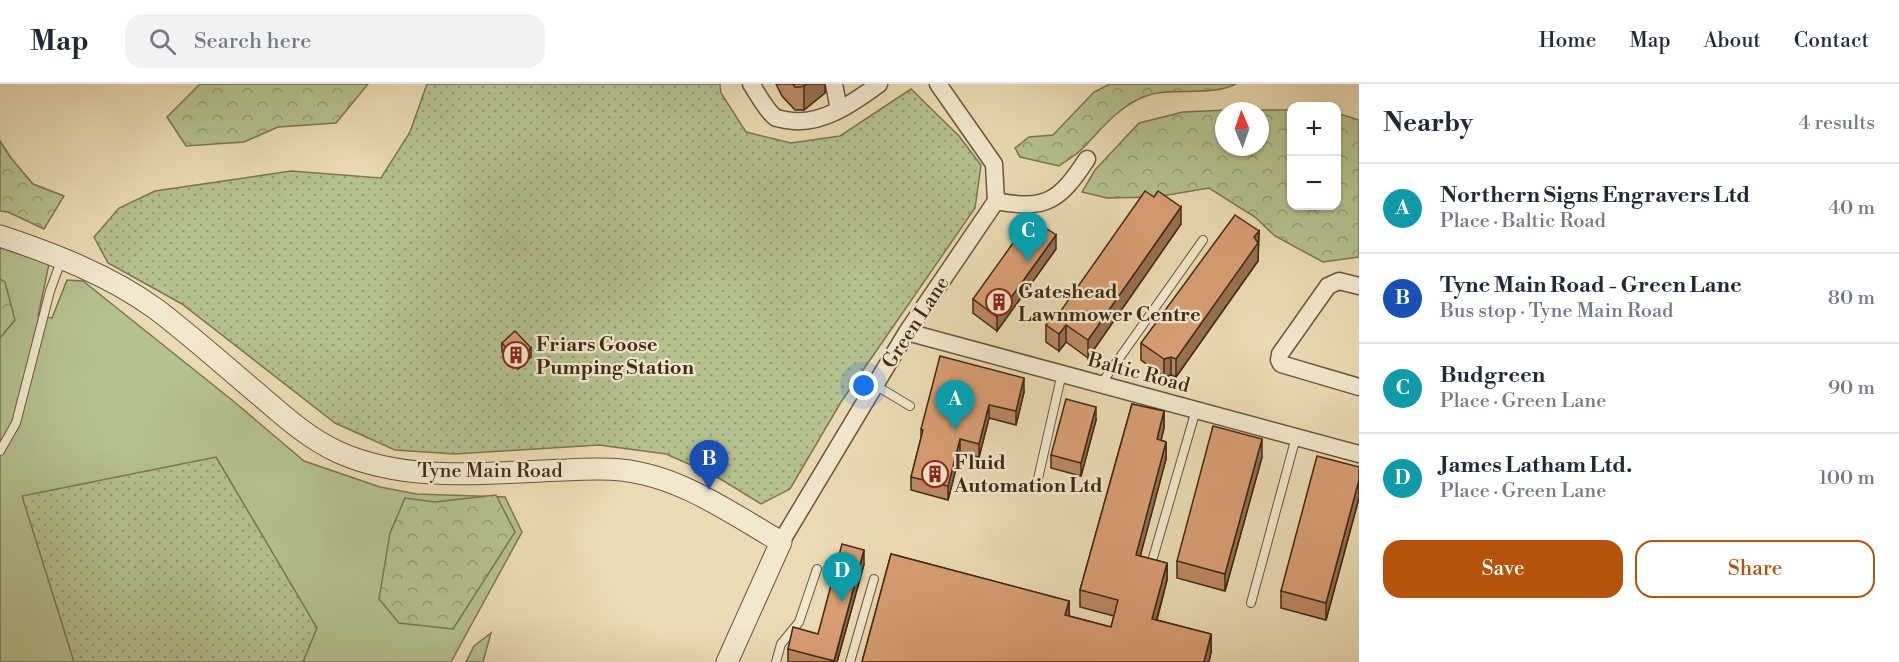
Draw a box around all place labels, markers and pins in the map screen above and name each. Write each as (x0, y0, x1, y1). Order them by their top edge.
pin: C (1008, 212, 1048, 262)
place label: Gateshead Lawnmower Centre (1018, 280, 1201, 328)
building icon: Gateshead Lawnmower Centre (984, 287, 1014, 317)
place label: Friars Goose Pumping Station (536, 333, 695, 381)
building icon: Friars Goose Pumping Station (501, 340, 531, 370)
pin: A (936, 380, 974, 430)
pin: B (690, 440, 728, 490)
place label: Fluid Automation Ltd (953, 451, 1103, 499)
building icon: Fluid Automation Ltd (920, 459, 950, 489)
pin: D (822, 552, 862, 602)

